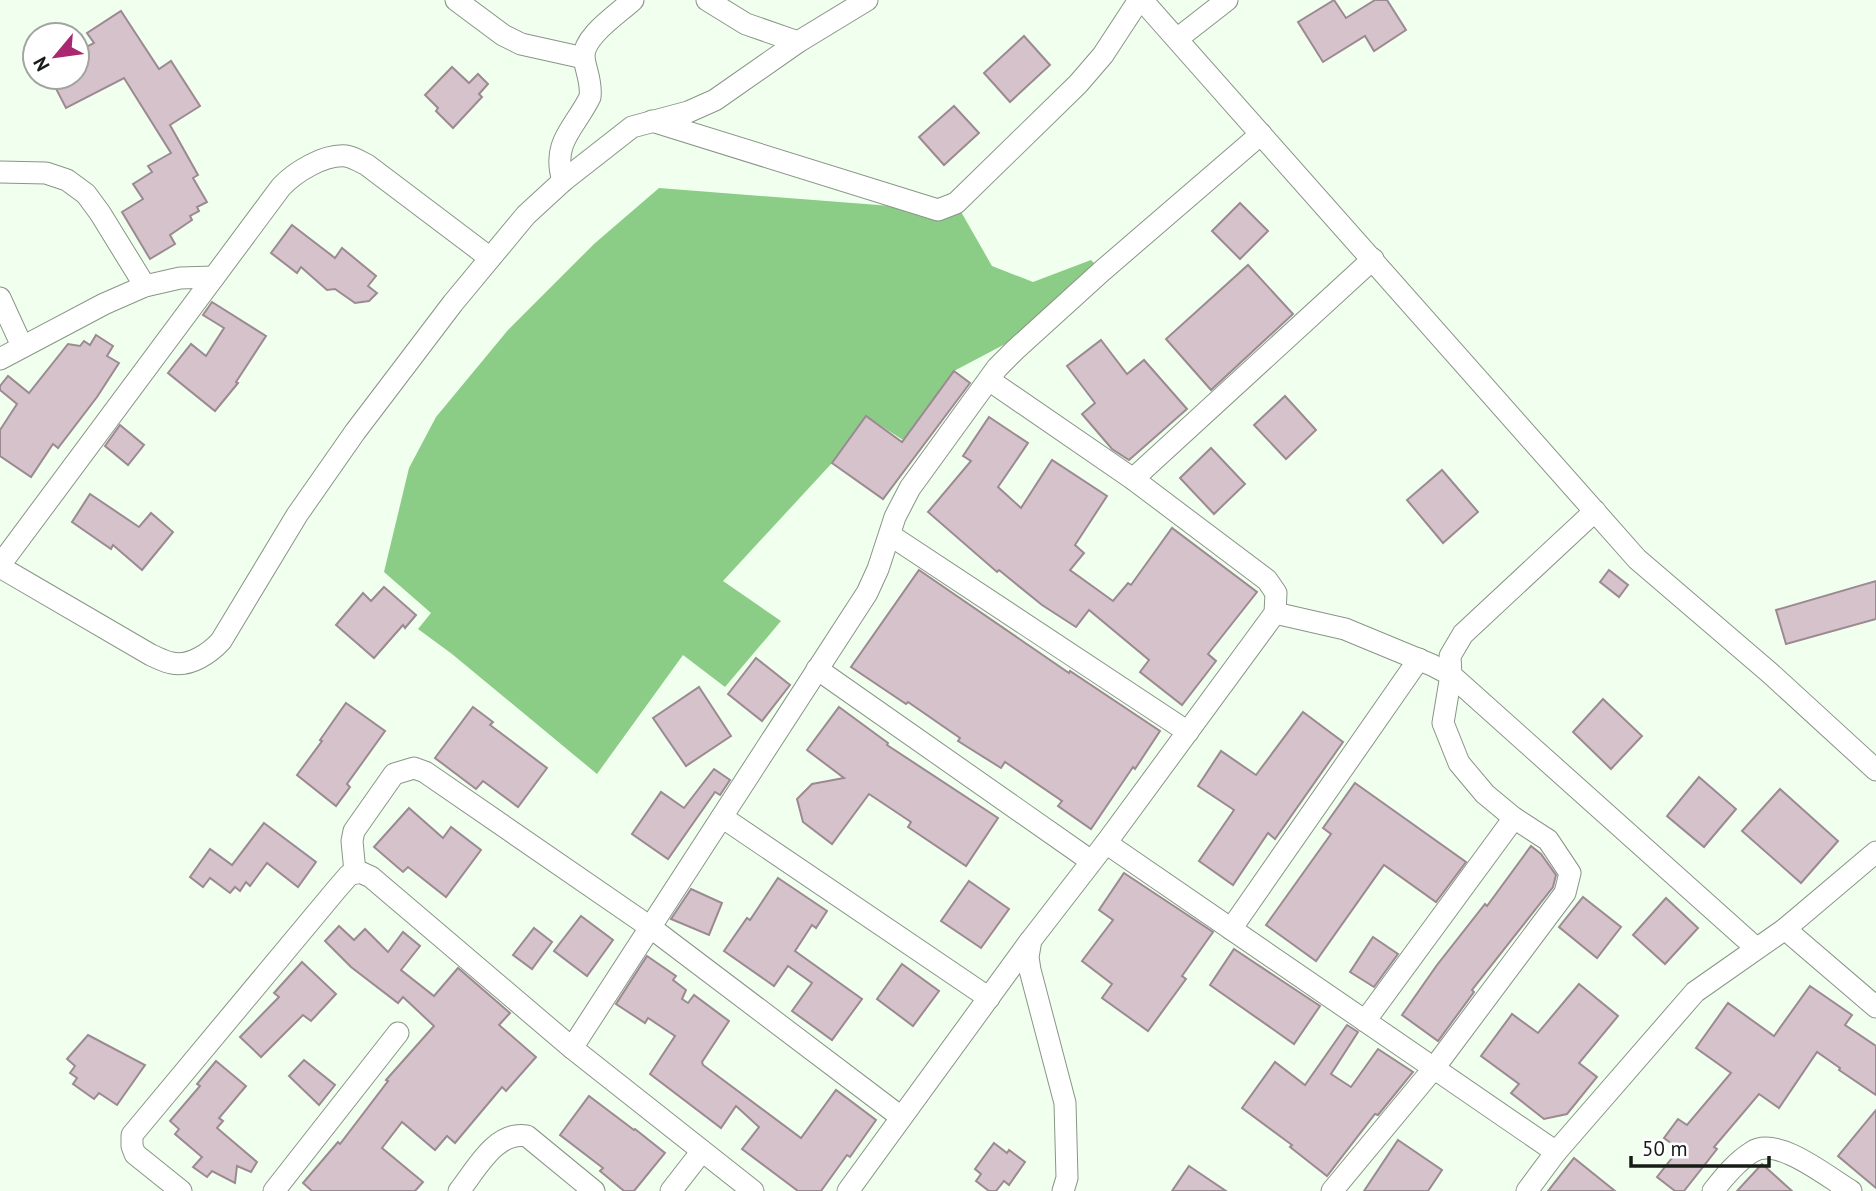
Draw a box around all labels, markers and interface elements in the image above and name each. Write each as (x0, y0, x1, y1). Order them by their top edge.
north arrow (21, 21, 91, 91)
text: N (28, 53, 55, 76)
scale bar (1631, 1124, 1769, 1168)
text: 50 m (1642, 1135, 1688, 1162)

